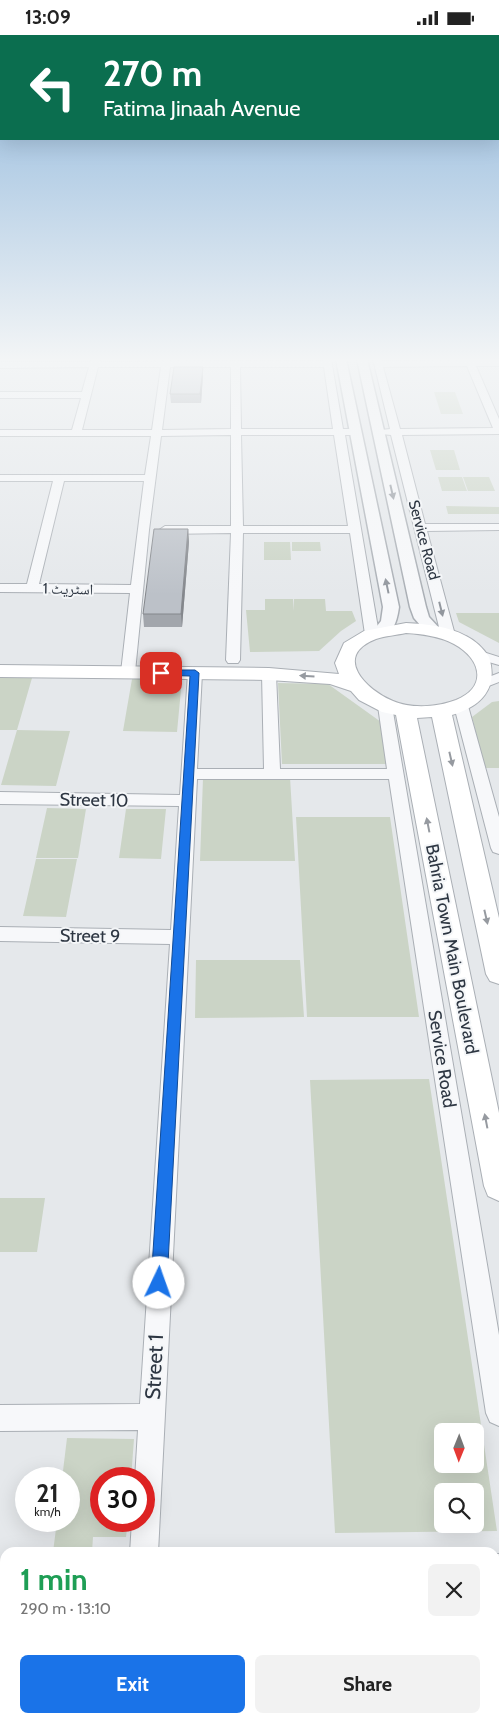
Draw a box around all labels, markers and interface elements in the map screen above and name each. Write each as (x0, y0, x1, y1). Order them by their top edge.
text: 13:09 (25, 6, 71, 29)
text: 270 m (103, 52, 202, 95)
icon: left (20, 55, 85, 120)
text: Fatima Jinaah Avenue (103, 95, 301, 122)
one-way arrow (388, 484, 396, 499)
street label: Service Road (405, 498, 443, 582)
one-way arrow (383, 579, 391, 594)
street label: اسٹریٹ 1 (43, 580, 93, 598)
one-way arrow (437, 601, 445, 616)
pin (140, 652, 182, 694)
icon: arrive (147, 659, 175, 687)
one-way arrow (298, 671, 314, 679)
one-way arrow (447, 751, 455, 766)
street label: Street 10 (59, 788, 129, 812)
one-way arrow (423, 816, 431, 832)
street label: Bahria Town Main Boulevard (421, 842, 483, 1056)
one-way arrow (483, 910, 491, 926)
street label: Street 9 (60, 924, 120, 948)
street label: Service Road (423, 1009, 461, 1109)
one-way arrow (482, 1113, 490, 1129)
position arrow (132, 1256, 184, 1308)
street label: Street 1 (140, 1334, 168, 1400)
north arrow (434, 1423, 484, 1473)
map controls (434, 1423, 484, 1533)
speed limit sign: 30 (90, 1467, 155, 1532)
text: 21 (36, 1478, 59, 1508)
button: search (434, 1483, 484, 1533)
text: km/h (34, 1504, 61, 1519)
text: 1 min (20, 1561, 88, 1598)
button: close (428, 1564, 480, 1616)
text: 290 m · 13:10 (20, 1599, 111, 1618)
button: Exit (20, 1655, 245, 1713)
button: Share (255, 1655, 480, 1713)

